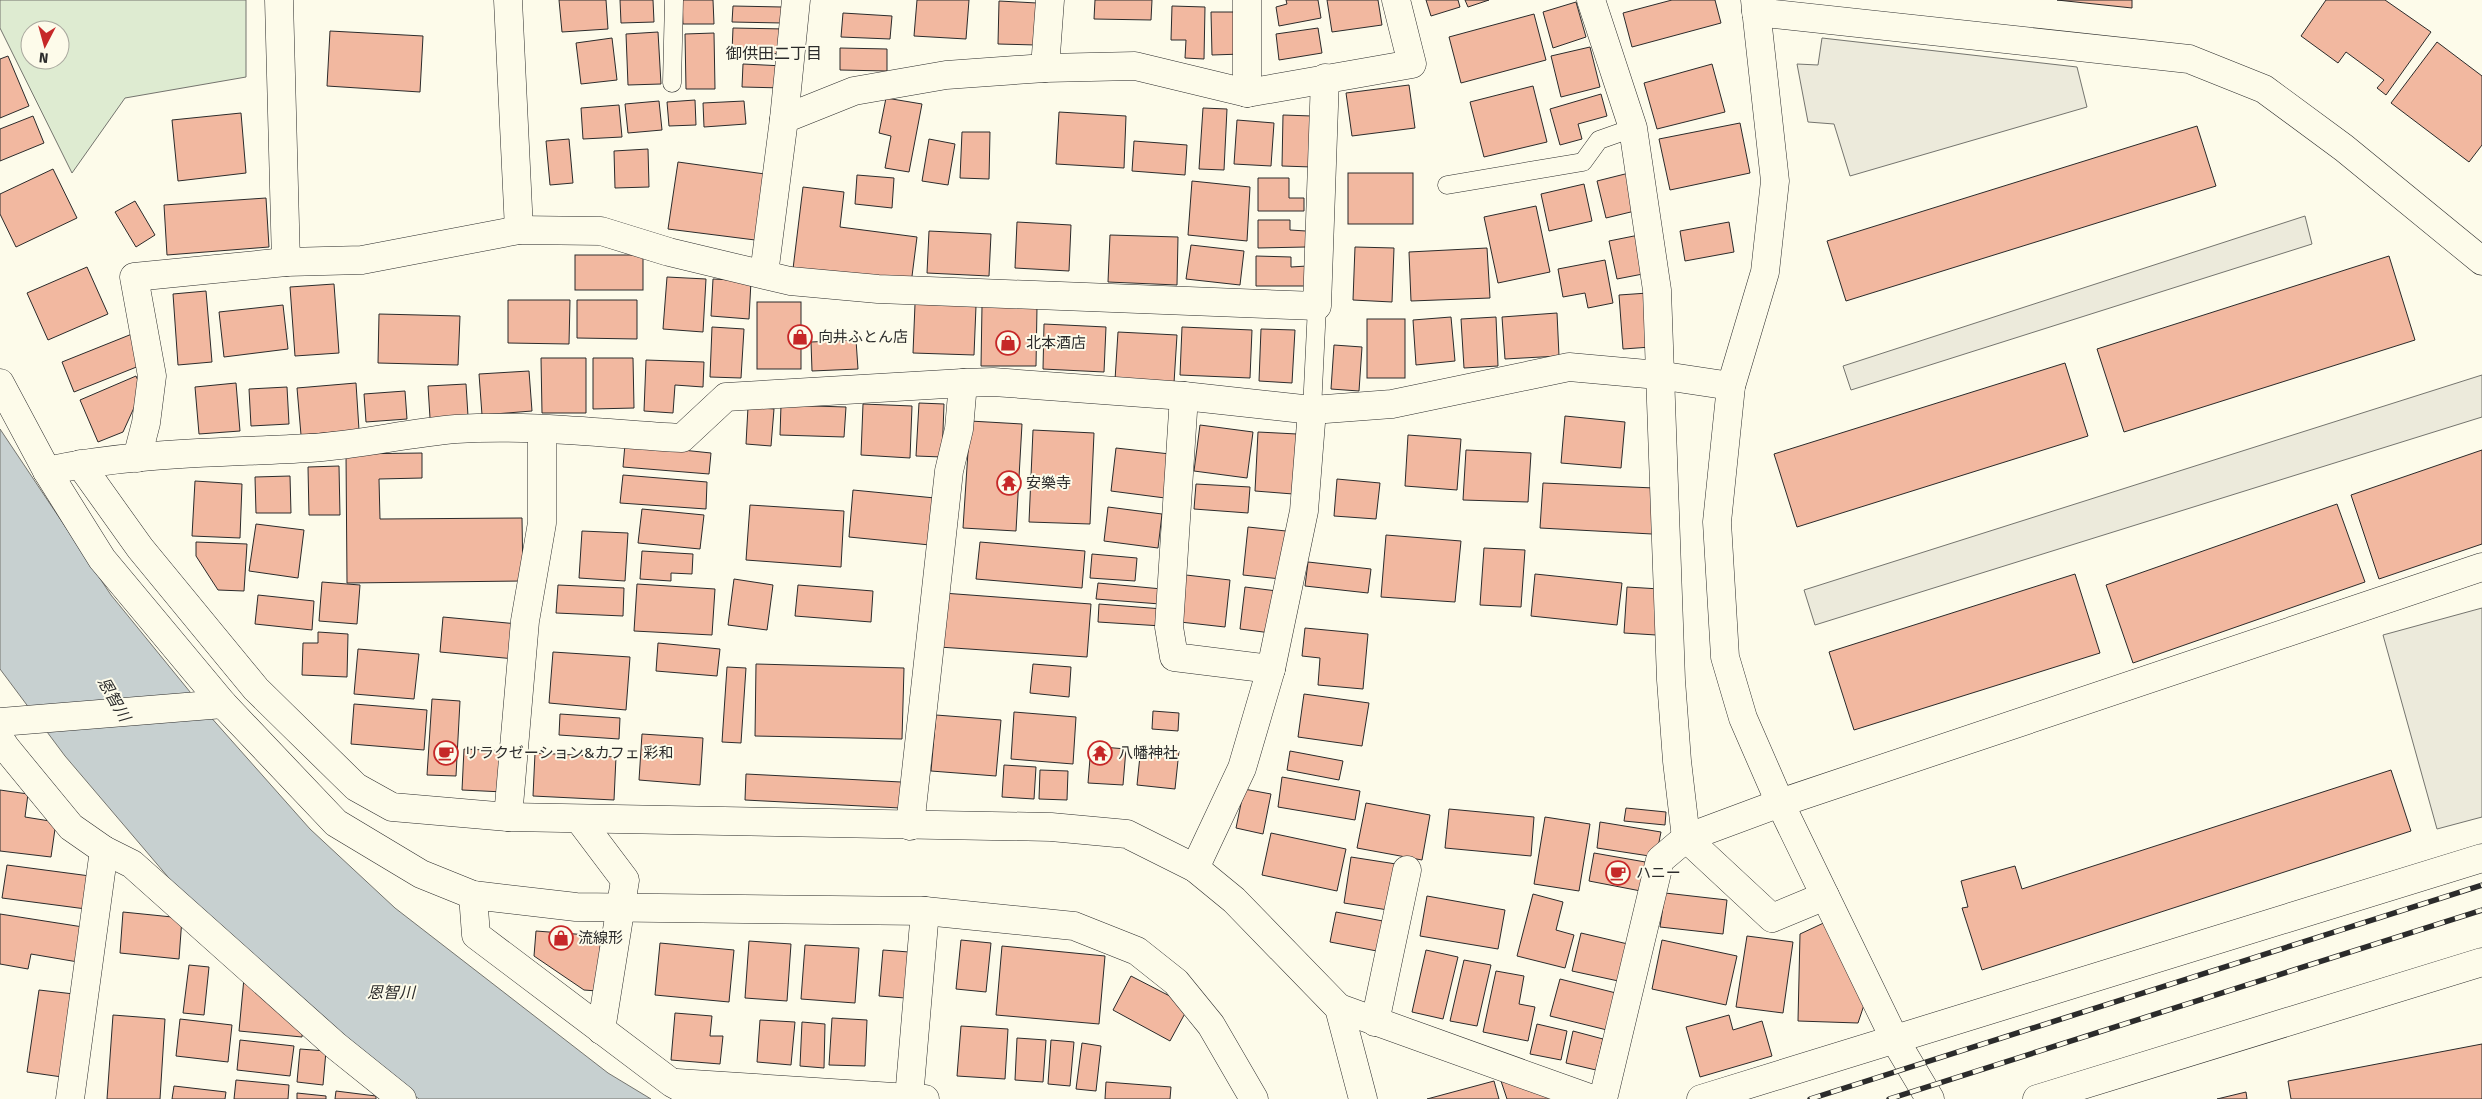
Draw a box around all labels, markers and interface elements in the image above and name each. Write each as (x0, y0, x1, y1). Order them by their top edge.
north arrow (20, 20, 70, 70)
district label: 御供田二丁目 (726, 44, 822, 63)
text: N (38, 48, 49, 66)
shop icon: 向井ふとん店 (787, 324, 813, 350)
place label: 向井ふとん店 (818, 328, 908, 346)
shop icon: 北本酒店 (995, 330, 1021, 356)
place label: 北本酒店 (1026, 334, 1086, 352)
temple icon: 安樂寺 (996, 470, 1022, 496)
place label: 安樂寺 (1026, 474, 1071, 492)
water label: 恩智川 (94, 673, 135, 726)
cafe icon: リラクゼーション&カフェ 彩和 (433, 740, 459, 766)
temple icon: 八幡神社 (1087, 740, 1113, 766)
place label: リラクゼーション&カフェ 彩和 (464, 744, 674, 762)
place label: 八幡神社 (1118, 744, 1178, 762)
cafe icon: ハニー (1605, 860, 1631, 886)
place label: ハニー (1636, 864, 1681, 882)
shop icon: 流線形 (548, 925, 574, 951)
place label: 流線形 (578, 929, 623, 947)
water label: 恩智川 (367, 983, 417, 1002)

